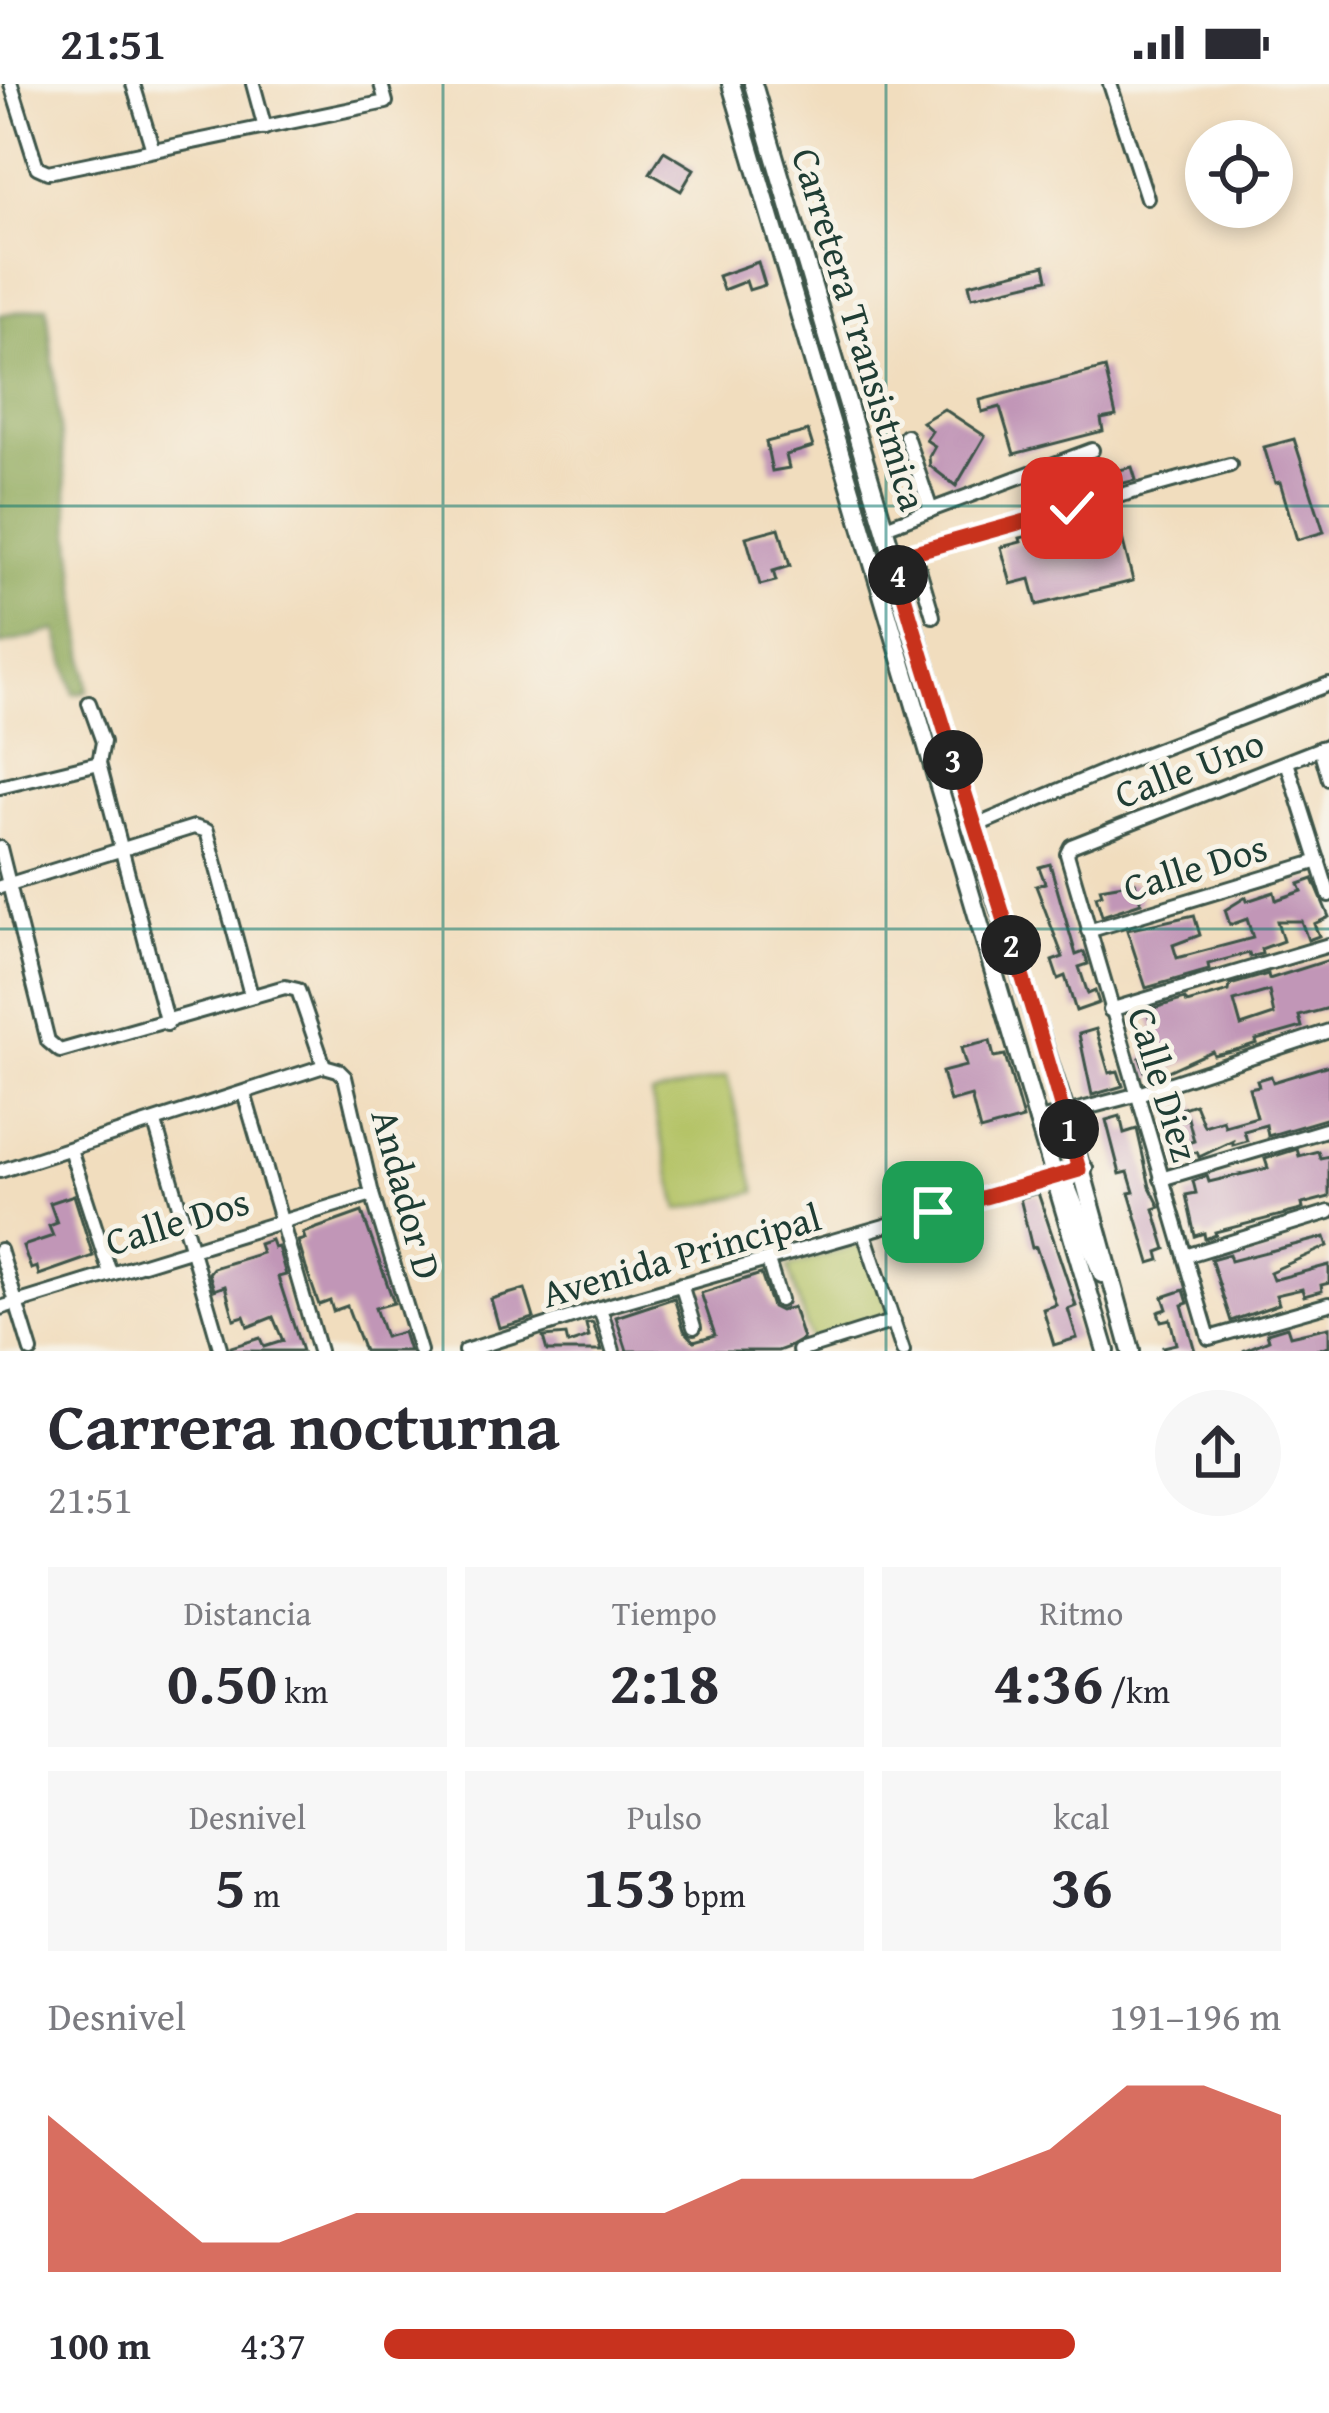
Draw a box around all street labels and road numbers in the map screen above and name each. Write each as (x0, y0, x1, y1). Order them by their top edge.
street label: Carretera Transistmica (778, 141, 943, 518)
street label: Calle Uno (1106, 713, 1272, 822)
street label: Calle Dos (1116, 818, 1274, 915)
street label: Calle Diez (1114, 1000, 1215, 1168)
street label: Andador D (357, 1103, 458, 1285)
street label: Calle Dos (98, 1172, 256, 1269)
street label: Avenida Principal (535, 1187, 827, 1322)

